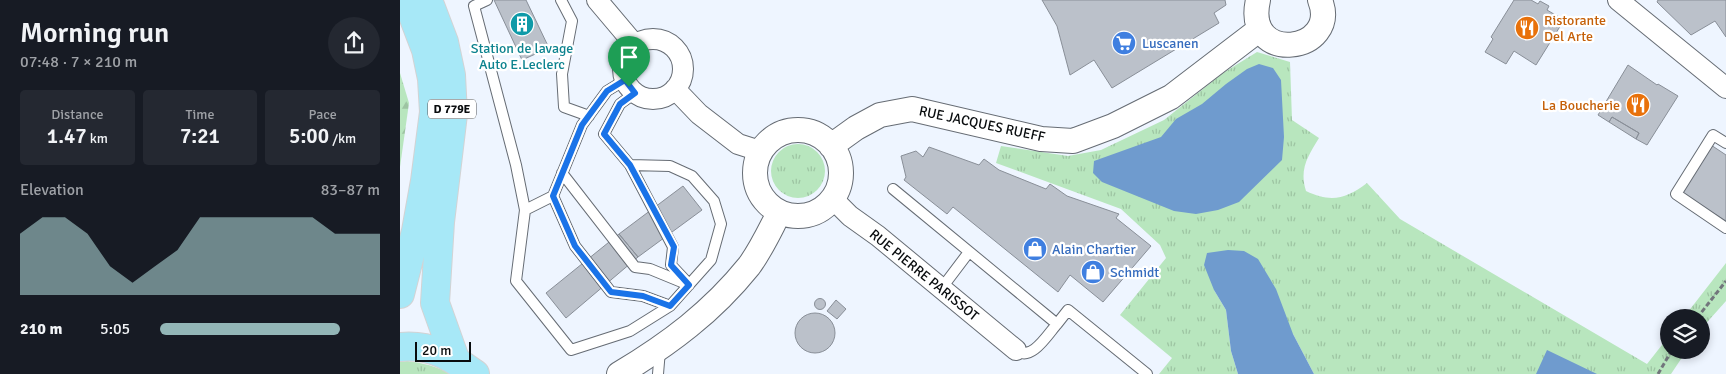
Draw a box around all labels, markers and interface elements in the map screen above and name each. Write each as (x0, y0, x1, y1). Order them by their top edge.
building icon: Station de lavage Auto E.Leclerc (509, 11, 535, 37)
place label: Ristorante Del Arte (1544, 12, 1606, 45)
restaurant icon: Ristorante Del Arte (1514, 15, 1540, 41)
text: Morning run (20, 16, 169, 50)
button: share (328, 17, 380, 69)
supermarket icon: Luscanen (1111, 30, 1137, 56)
place label: Luscanen (1142, 35, 1199, 52)
pin (608, 36, 650, 87)
place label: Station de lavage Auto E.Leclerc (471, 40, 573, 73)
icon: arrive (615, 43, 643, 71)
text: 07:48 · 7 × 210 m (20, 52, 137, 72)
restaurant icon: La Boucherie (1625, 92, 1651, 118)
place label: La Boucherie (1542, 97, 1620, 114)
road number: D 779E (428, 100, 476, 118)
street label: RUE JACQUES RUEFF (917, 102, 1047, 146)
text: Distance (51, 106, 103, 123)
text: Time (186, 106, 214, 123)
text: Pace (309, 106, 337, 123)
text: 1.47 (47, 123, 87, 149)
text: 7:21 (180, 123, 220, 149)
text: 5:00 (289, 123, 329, 149)
text: km (87, 130, 108, 147)
text: /km (329, 130, 356, 147)
text: Elevation (20, 180, 84, 200)
text: 83–87 m (321, 180, 380, 200)
street label: RUE PIERRE PARISSOT (866, 226, 982, 324)
shop icon: Alain Chartier (1022, 236, 1048, 262)
place label: Alain Chartier (1052, 241, 1137, 258)
shop icon: Schmidt (1080, 259, 1106, 285)
place label: Schmidt (1110, 264, 1159, 281)
map controls (1660, 309, 1710, 359)
button: layers (1660, 309, 1710, 359)
text: 210 m (20, 319, 62, 339)
text: 5:05 (100, 319, 130, 339)
scale bar (415, 339, 471, 362)
text: 20 m (422, 342, 451, 359)

